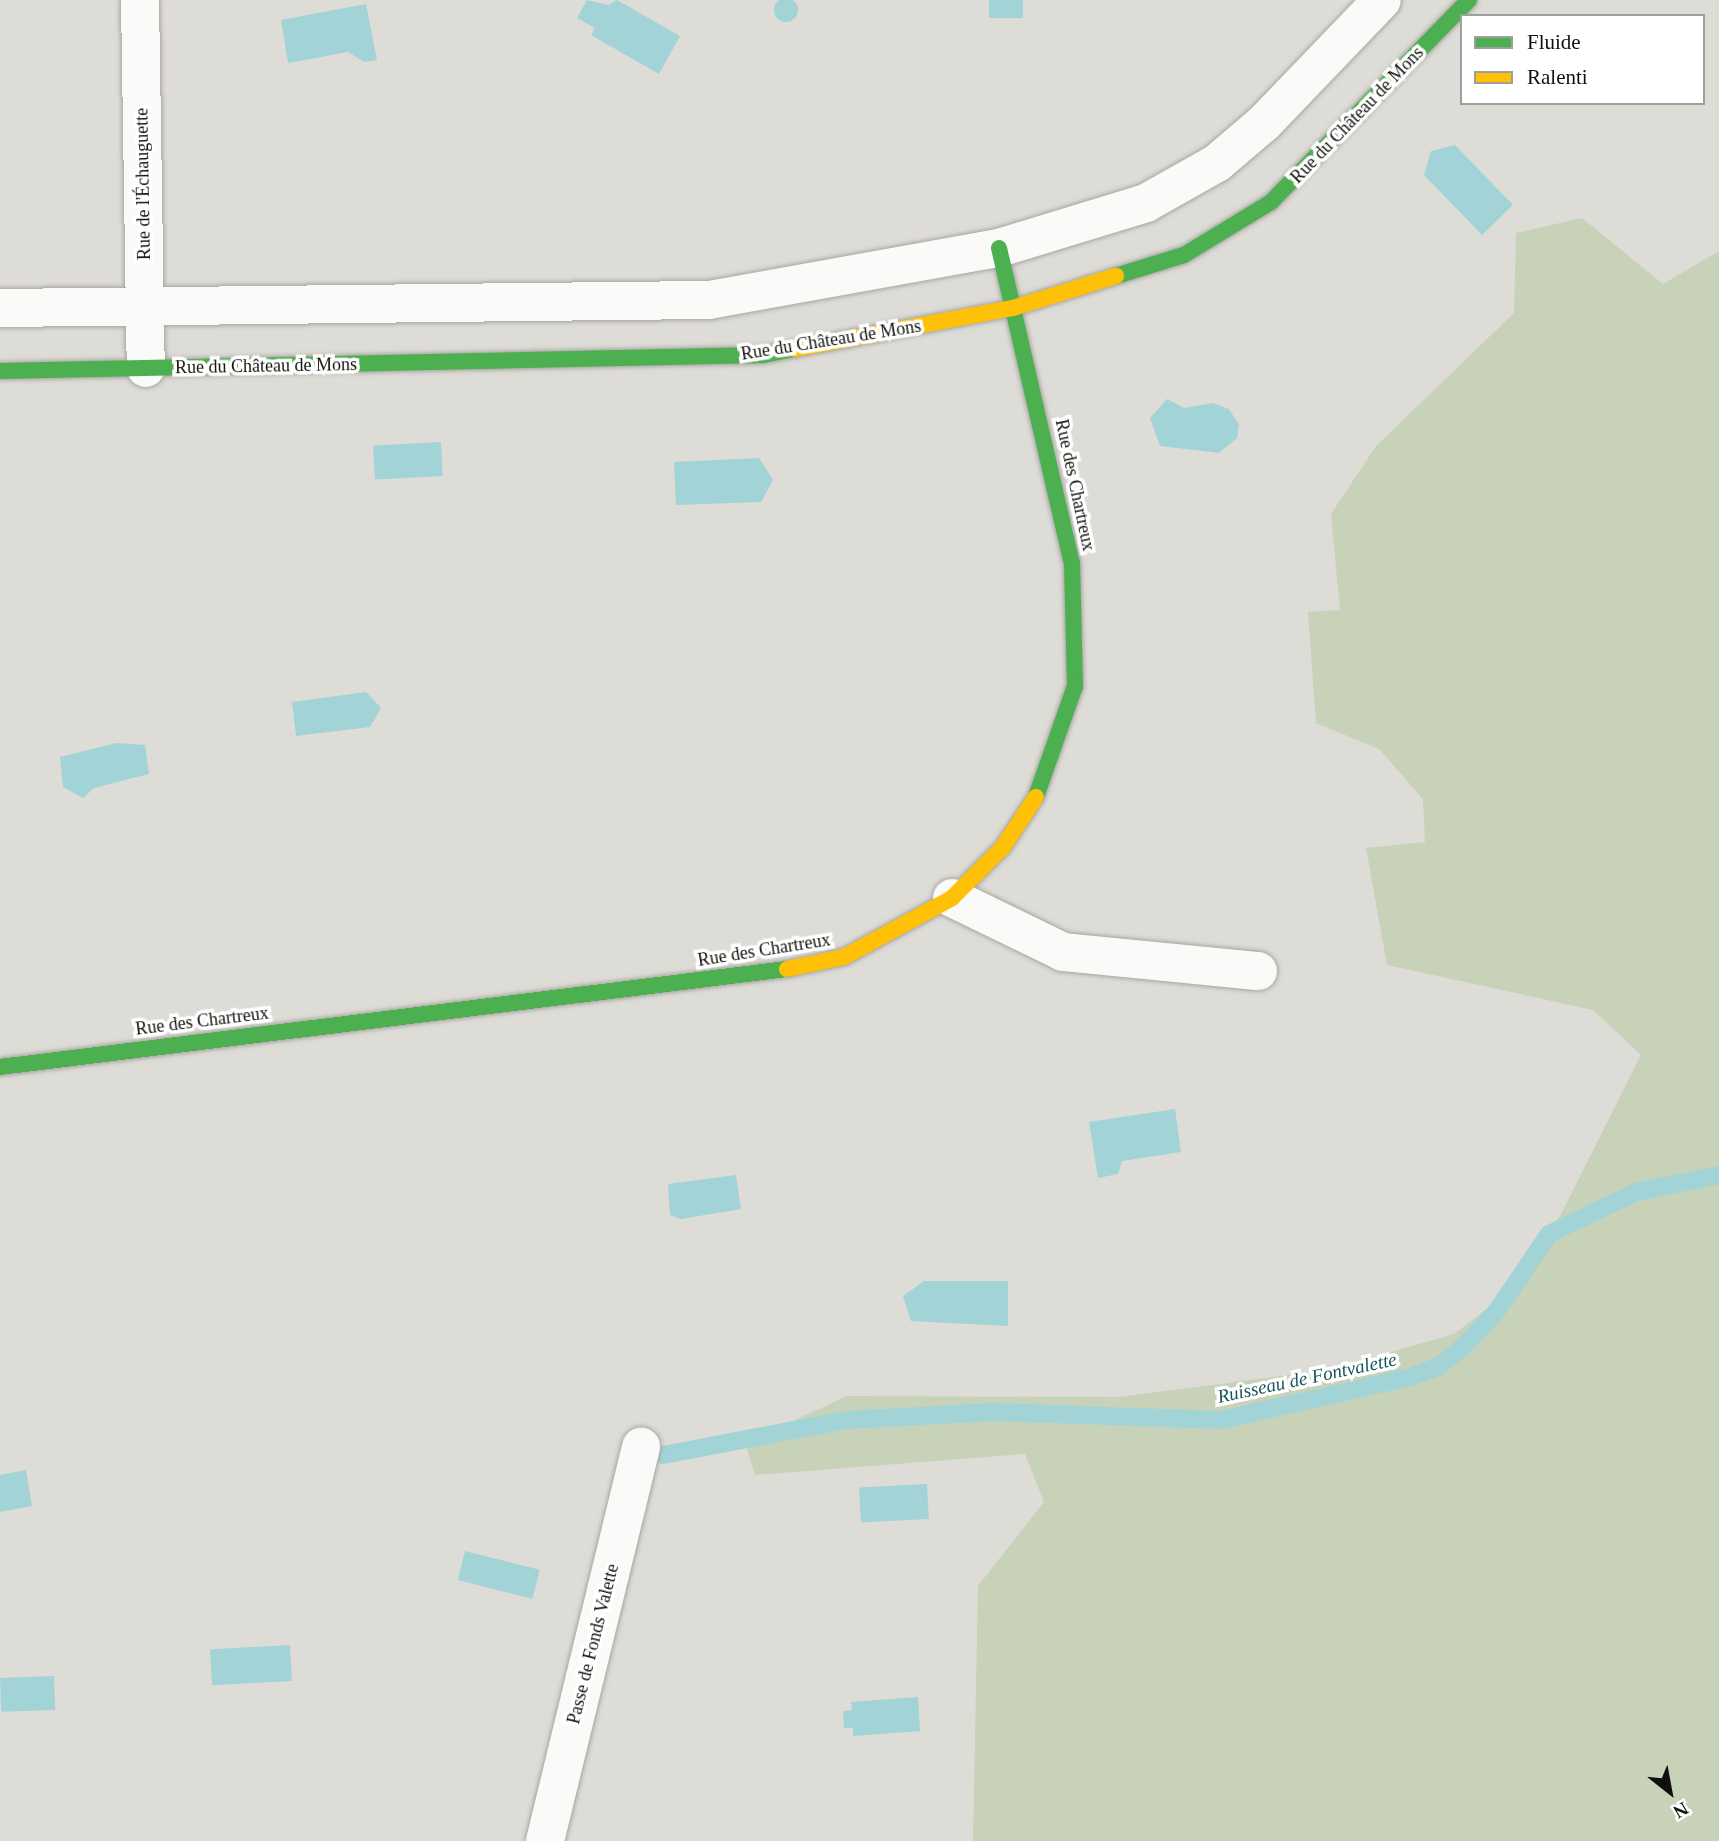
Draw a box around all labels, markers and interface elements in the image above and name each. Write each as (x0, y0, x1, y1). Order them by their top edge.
legend (1460, 14, 1705, 105)
text: Fluide (1527, 30, 1581, 54)
street label: Rue du Château de Mons (1286, 42, 1428, 188)
text: Ralenti (1527, 65, 1588, 89)
street label: Rue de l'Échauguette (131, 108, 155, 260)
street label: Rue du Château de Mons (739, 315, 923, 365)
street label: Rue du Château de Mons (175, 354, 357, 378)
street label: Rue des Chartreux (1051, 417, 1099, 553)
street label: Rue des Chartreux (696, 929, 832, 971)
street label: Rue des Chartreux (134, 1002, 270, 1040)
water label: Ruisseau de Fontvalette (1215, 1348, 1399, 1408)
street label: Passe de Fonds Valette (563, 1562, 623, 1726)
north arrow (1635, 1757, 1705, 1827)
text: N (1670, 1798, 1692, 1823)

